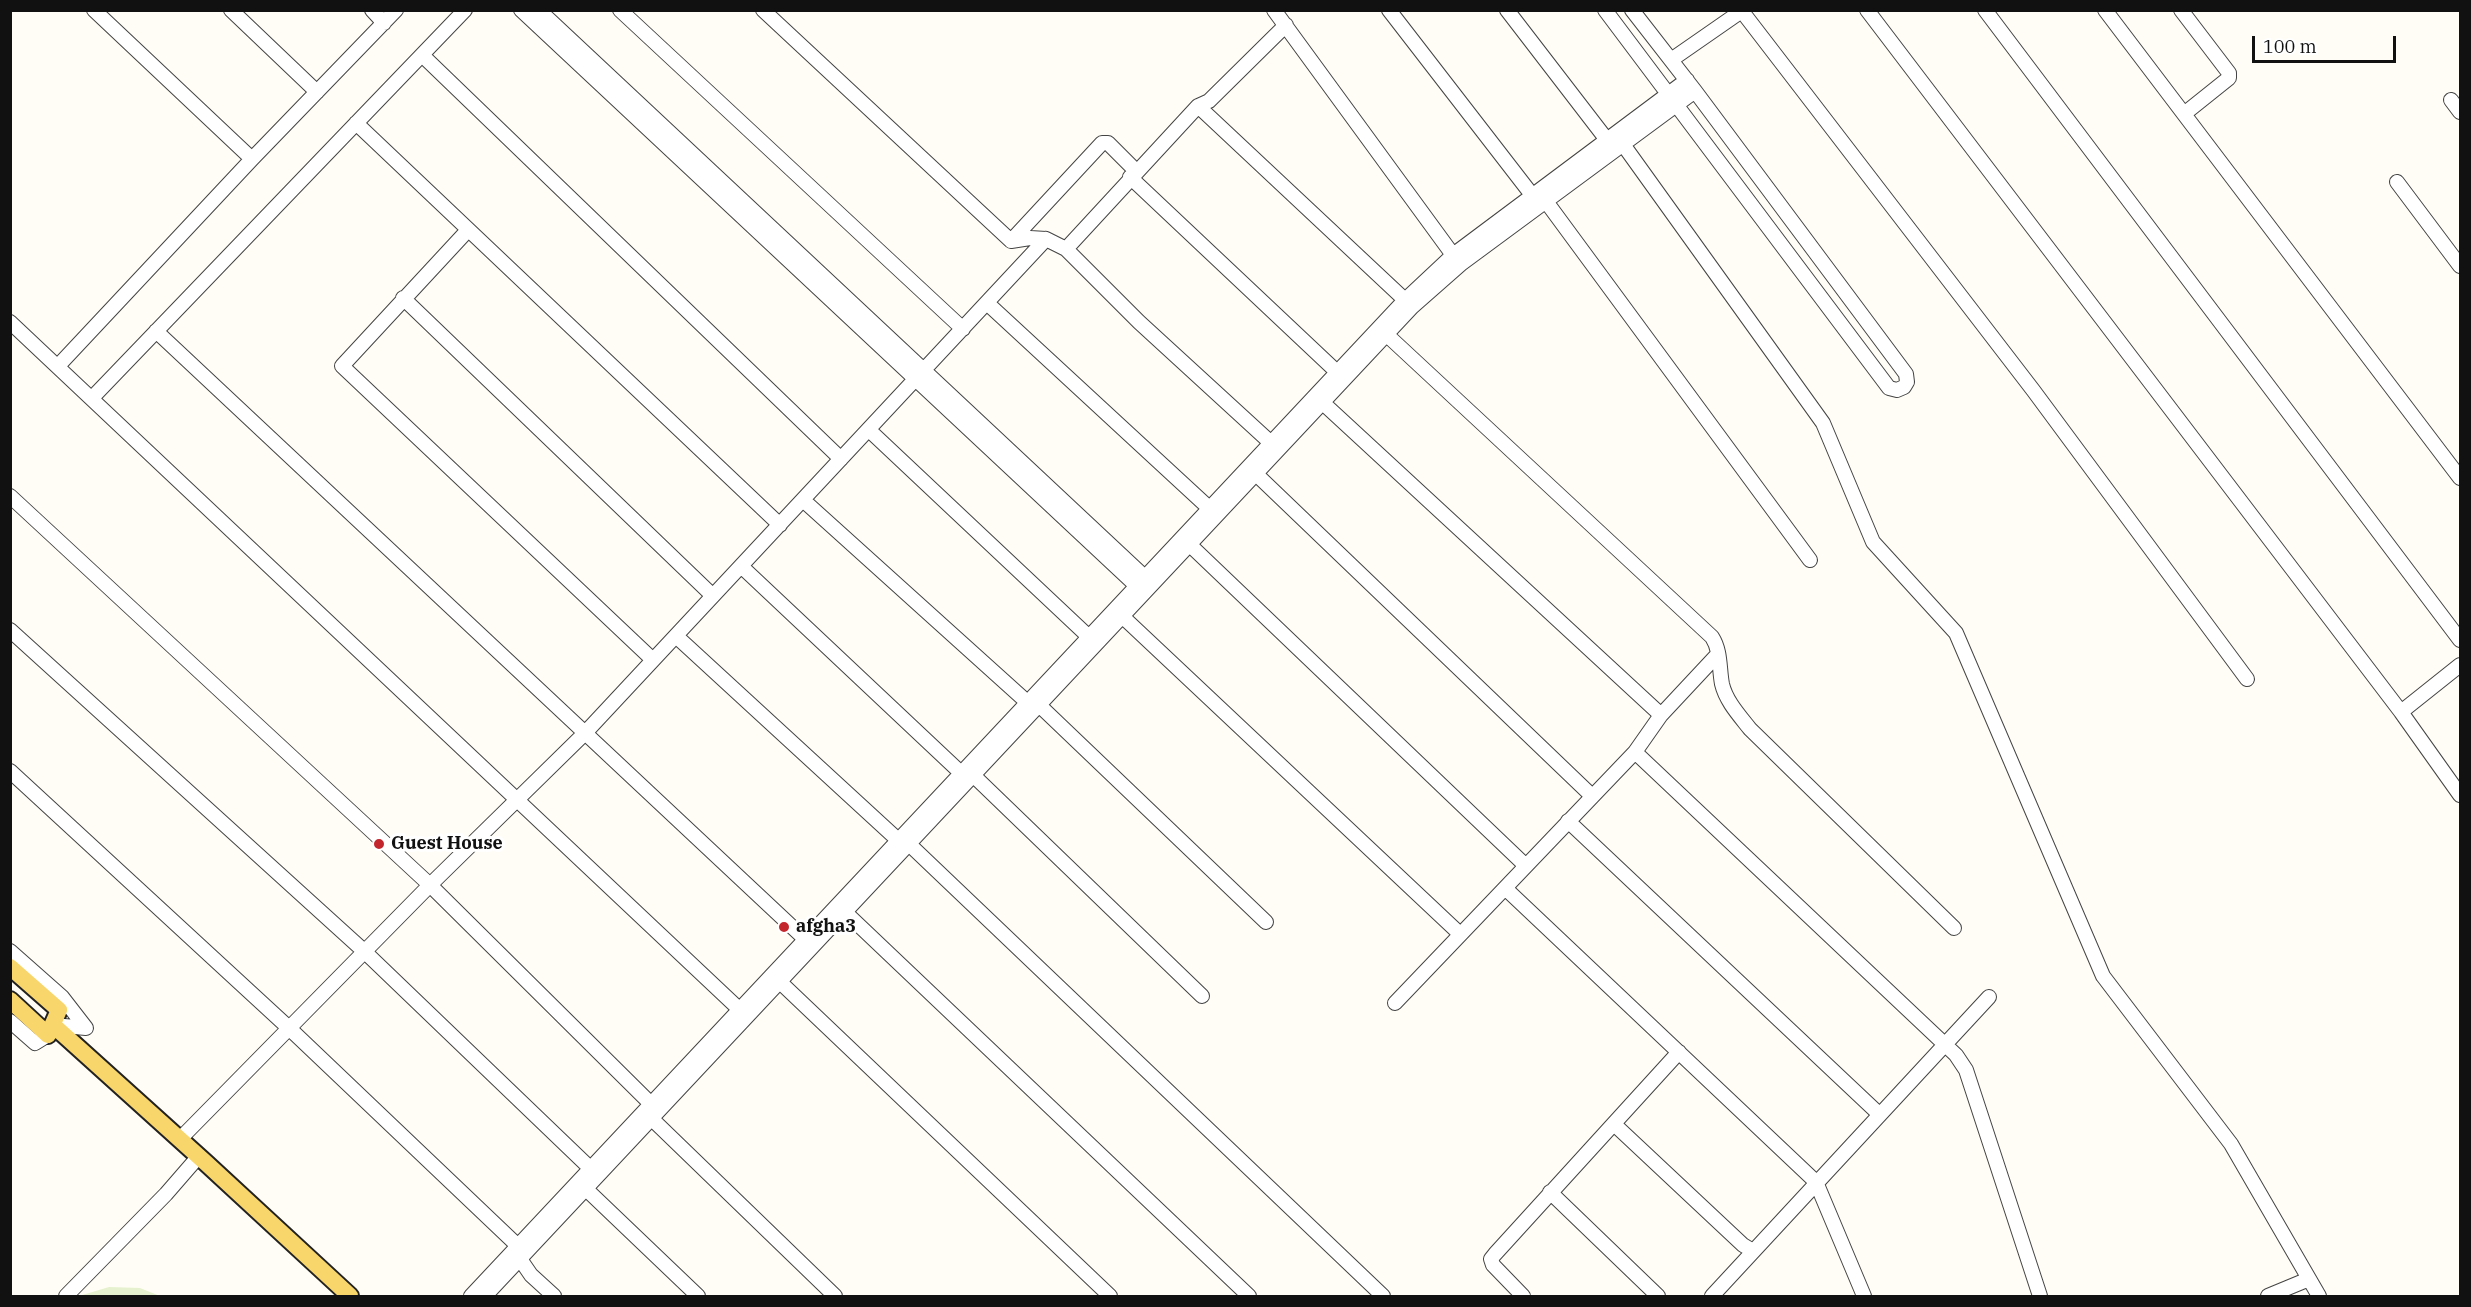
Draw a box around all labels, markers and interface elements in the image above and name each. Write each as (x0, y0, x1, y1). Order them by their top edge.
scale bar (2255, 24, 2399, 62)
text: 100 m (2263, 35, 2317, 58)
place label: Guest House (391, 833, 503, 855)
marker: Guest House (372, 837, 386, 851)
place label: afgha3 (796, 916, 856, 938)
marker: afgha3 (777, 920, 791, 934)

